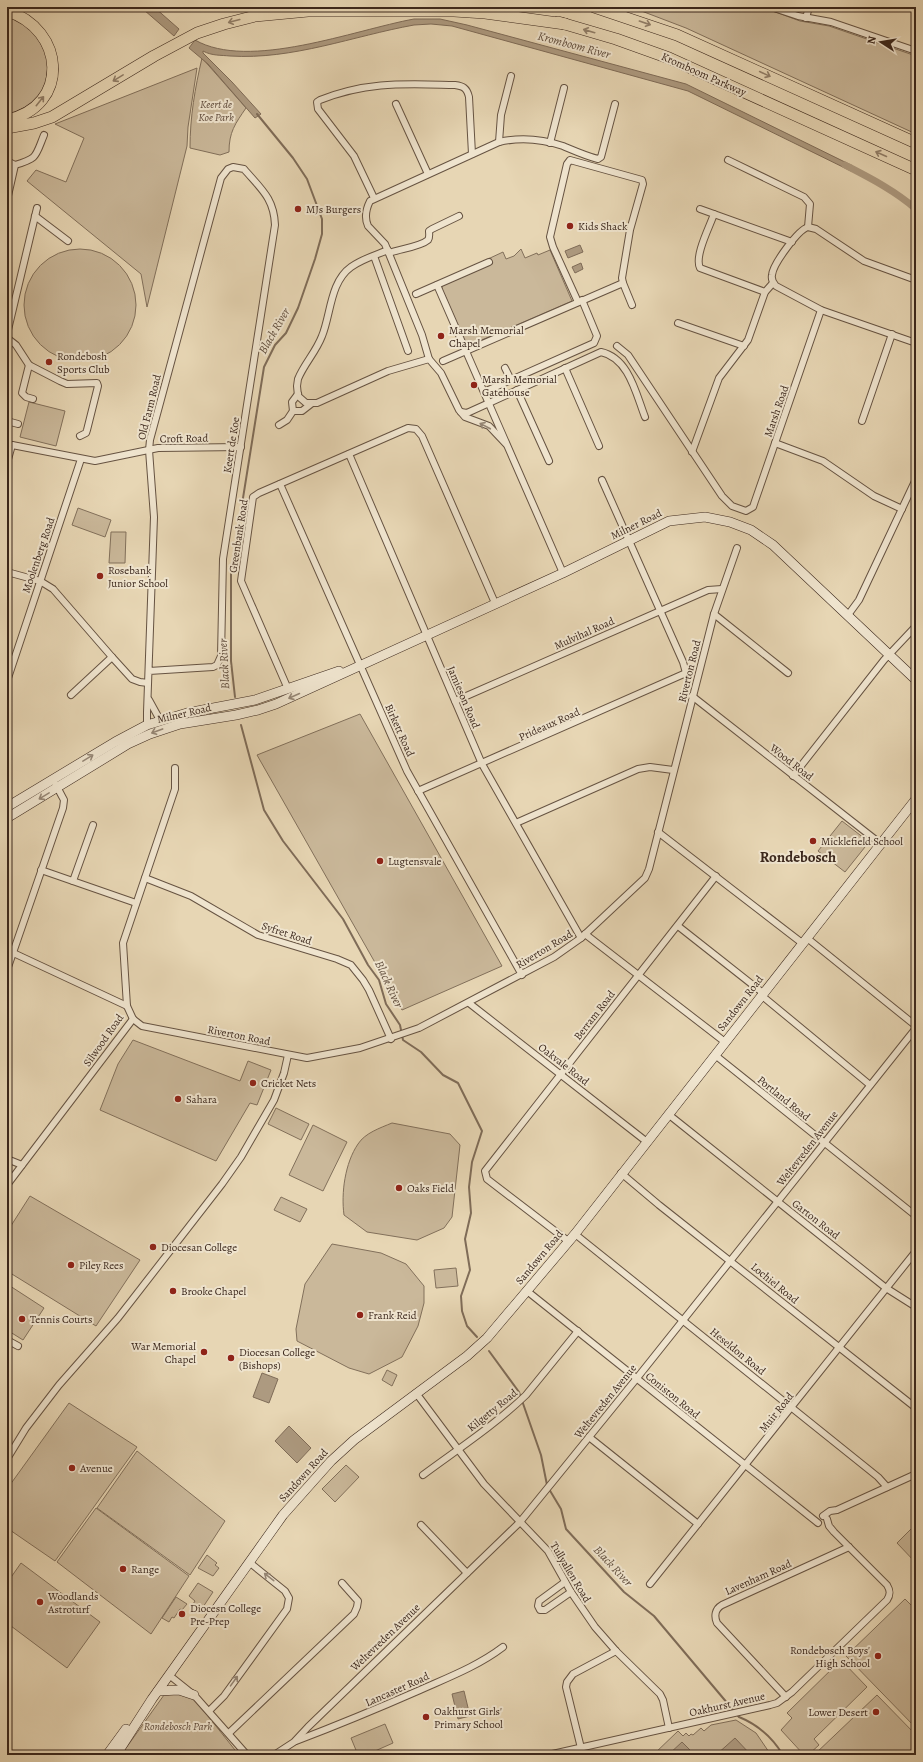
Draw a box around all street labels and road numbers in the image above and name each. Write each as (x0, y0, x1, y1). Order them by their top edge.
street label: Kromboom Parkway (659, 49, 749, 100)
street label: Old Farm Road (134, 373, 165, 442)
street label: Marsh Road (761, 383, 792, 439)
street label: Keert de Koe (220, 416, 243, 474)
street label: Croft Road (160, 431, 208, 446)
street label: Greenbank Road (225, 498, 252, 574)
street label: Milner Road (608, 506, 664, 543)
street label: Moolenberg Road (19, 515, 58, 595)
street label: Mulvihal Road (552, 613, 617, 653)
street label: Riverton Road (674, 638, 704, 704)
street label: Jamieson Road (444, 664, 483, 731)
street label: Milner Road (156, 700, 213, 727)
street label: Birkett Road (381, 701, 418, 759)
street label: Prideaux Road (516, 704, 582, 745)
street label: Wood Road (766, 740, 817, 784)
street label: Syfret Road (260, 918, 314, 949)
street label: Riverton Road (513, 927, 576, 972)
street label: Sandown Road (714, 972, 767, 1034)
street label: Berram Road (570, 987, 619, 1043)
street label: Silwood Road (80, 1011, 127, 1070)
street label: Riverton Road (206, 1022, 272, 1049)
street label: Oakvale Road (535, 1040, 592, 1089)
street label: Portland Road (754, 1073, 813, 1124)
street label: Weltevreden Avenue (773, 1108, 841, 1190)
street label: Garton Road (789, 1196, 843, 1243)
street label: Sandown Road (512, 1227, 567, 1288)
street label: Lochiel Road (748, 1260, 802, 1307)
street label: Heseldon Road (707, 1324, 769, 1379)
street label: Weltevreden Avenue (570, 1361, 640, 1442)
street label: Coniston Road (642, 1369, 703, 1422)
street label: Kilgetty Road (464, 1386, 521, 1435)
street label: Muir Road (756, 1389, 797, 1435)
street label: Sandown Road (275, 1445, 331, 1505)
street label: Tullyallen Road (547, 1539, 595, 1605)
street label: Lavenham Road (723, 1556, 794, 1599)
street label: Weltevreden Avenue (347, 1600, 423, 1675)
street label: Lancaster Road (363, 1669, 432, 1710)
street label: Oakhurst Avenue (688, 1688, 766, 1720)

